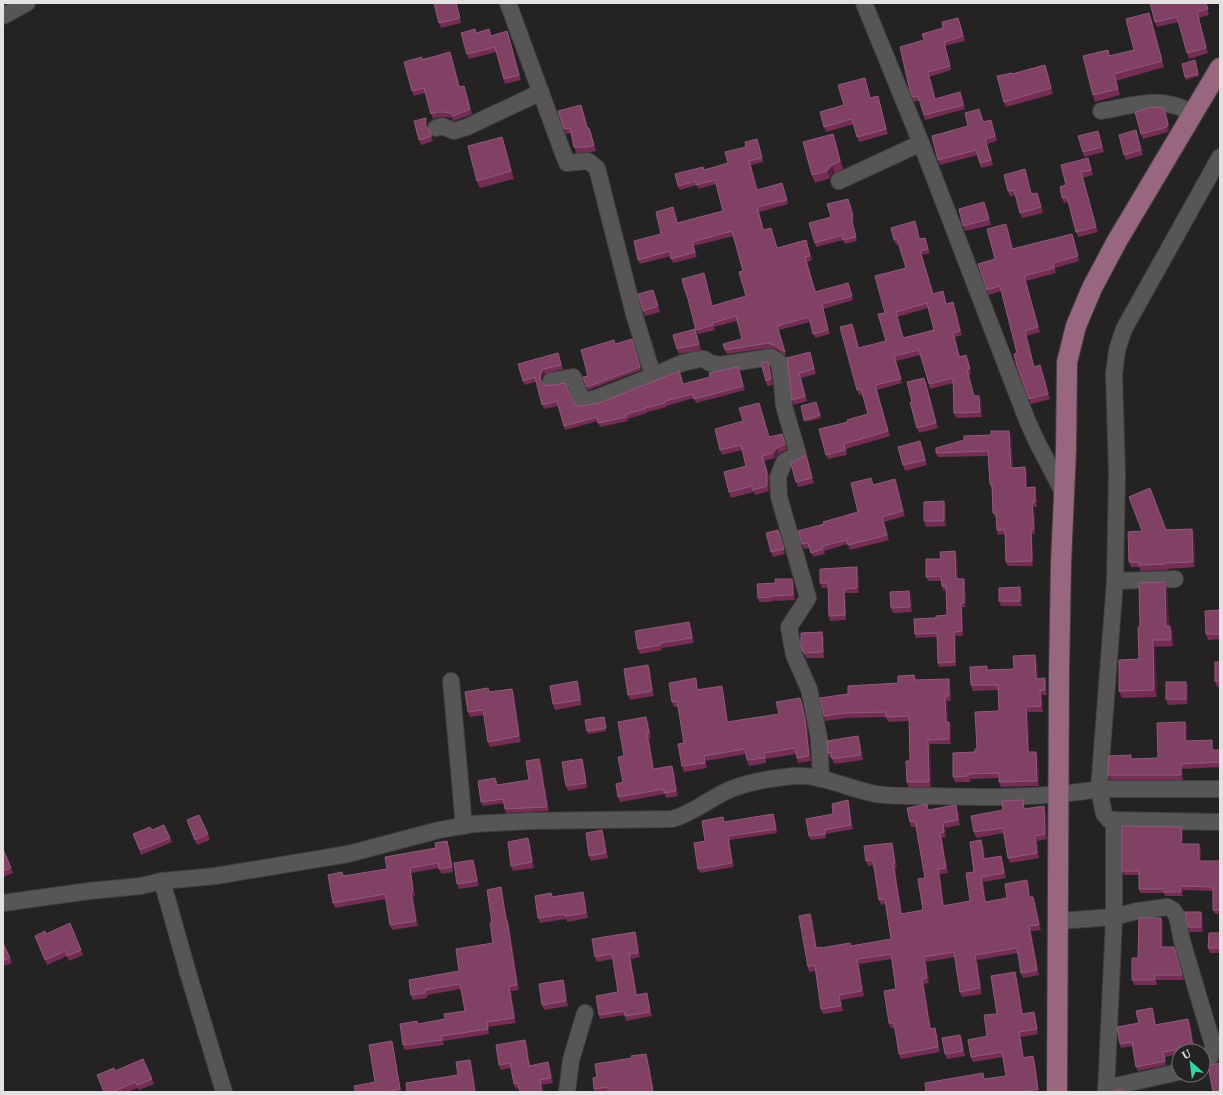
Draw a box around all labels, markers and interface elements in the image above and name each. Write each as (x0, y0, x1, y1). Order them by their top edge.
north arrow (1171, 1043, 1211, 1083)
text: U (1179, 1046, 1194, 1062)

